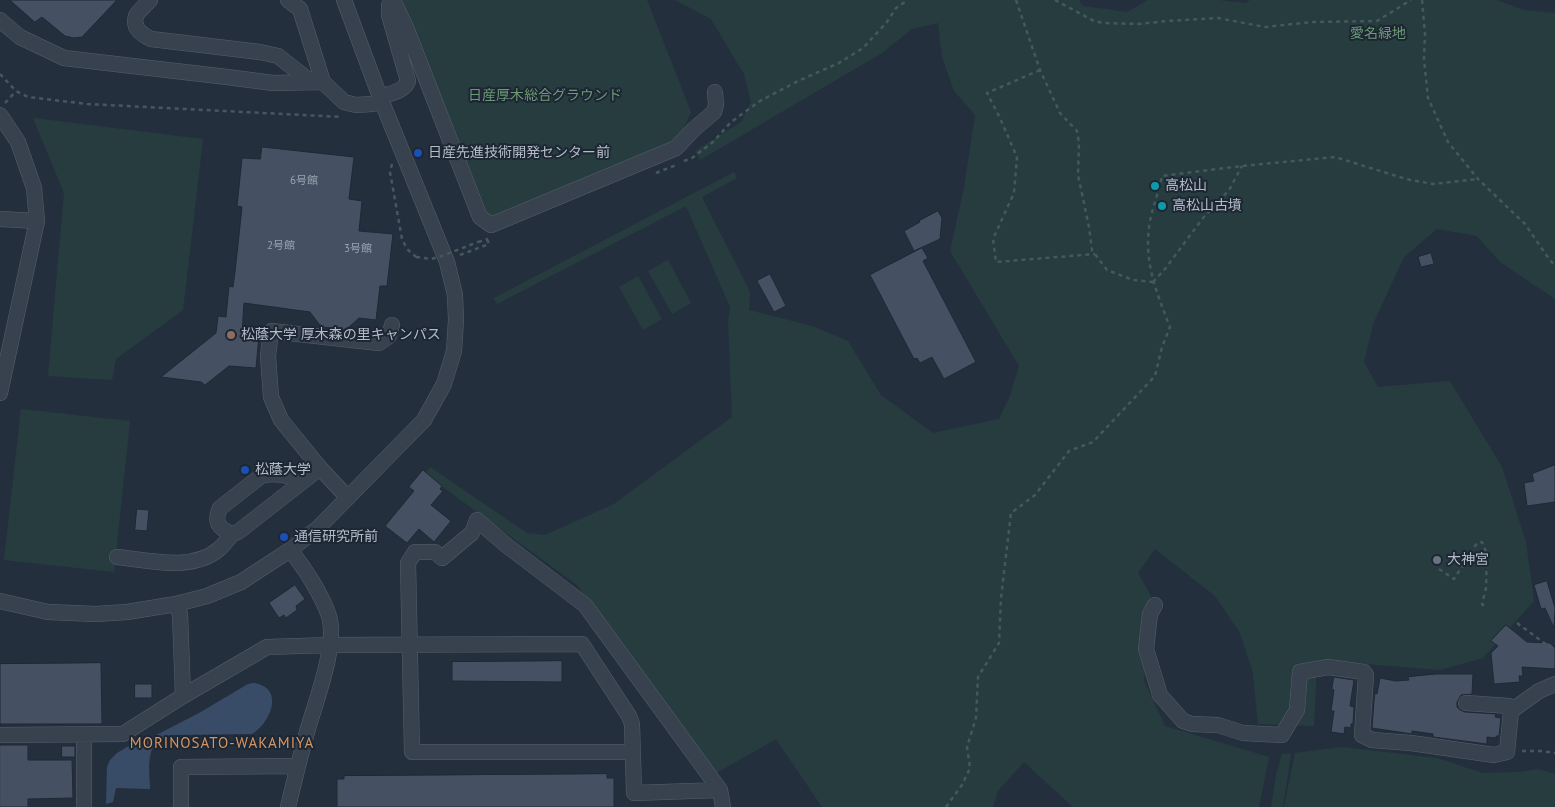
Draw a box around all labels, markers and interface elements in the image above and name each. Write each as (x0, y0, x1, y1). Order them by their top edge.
park label: 愛名緑地 (1350, 26, 1406, 42)
park label: 日産厚木総合グラウンド (468, 88, 622, 104)
place label: 日産先進技術開発センター前 (428, 145, 610, 161)
marker: 日産先進技術開発センター前 (412, 147, 424, 159)
house number: 6号館 (290, 174, 318, 188)
place label: 高松山 (1165, 178, 1207, 194)
marker: 高松山 (1149, 180, 1161, 192)
place label: 高松山古墳 (1172, 198, 1242, 214)
marker: 高松山古墳 (1156, 200, 1168, 212)
house number: 2号館 (267, 239, 295, 253)
house number: 3号館 (344, 242, 372, 256)
place label: 松蔭大学 厚木森の里キャンパス (241, 327, 441, 343)
marker: 松蔭大学 厚木森の里キャンパス (225, 329, 237, 341)
place label: 松蔭大学 (255, 462, 311, 478)
marker: 松蔭大学 (239, 464, 251, 476)
place label: 通信研究所前 (294, 529, 378, 545)
marker: 通信研究所前 (278, 531, 290, 543)
place label: 大神宮 (1447, 552, 1489, 568)
marker: 大神宮 (1431, 554, 1443, 566)
district label: MORINOSATO-WAKAMIYA (127, 735, 317, 753)

